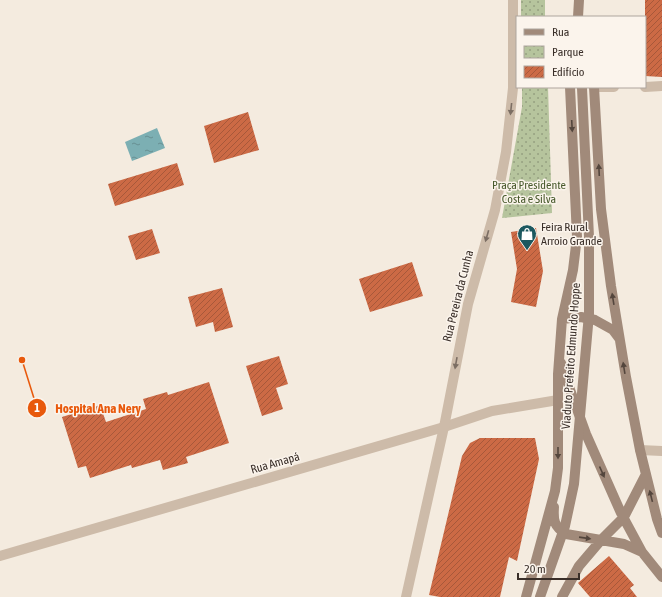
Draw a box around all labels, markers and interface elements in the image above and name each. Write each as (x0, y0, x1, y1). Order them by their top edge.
legend (516, 16, 646, 88)
text: Rua (552, 25, 569, 39)
text: Parque (552, 45, 584, 59)
text: Edifício (552, 65, 585, 79)
one-way arrow (507, 103, 514, 115)
one-way arrow (568, 120, 575, 132)
one-way arrow (595, 164, 602, 176)
park label: Praça Presidente Costa e Silva (492, 178, 566, 206)
place label: Feira Rural Arroio Grande (541, 220, 602, 248)
shop icon: Feira Rural Arroio Grande (516, 223, 538, 251)
one-way arrow (484, 231, 490, 243)
street label: Rua Pereira da Cunha (440, 249, 476, 343)
street label: Viaduto Prefeito Edmundo Hoppe (559, 282, 583, 430)
one-way arrow (610, 293, 616, 305)
one-way arrow (452, 356, 458, 369)
one-way arrow (621, 362, 627, 374)
callout: Hospital Ana Nery (27, 396, 149, 421)
text: 1 (34, 401, 40, 415)
text: Hospital Ana Nery (55, 401, 141, 416)
one-way arrow (555, 447, 561, 460)
street label: Rua Amapá (249, 449, 301, 477)
one-way arrow (599, 466, 605, 478)
one-way arrow (648, 489, 654, 501)
one-way arrow (579, 534, 591, 541)
scale bar (518, 555, 579, 581)
text: 20 m (524, 562, 546, 576)

